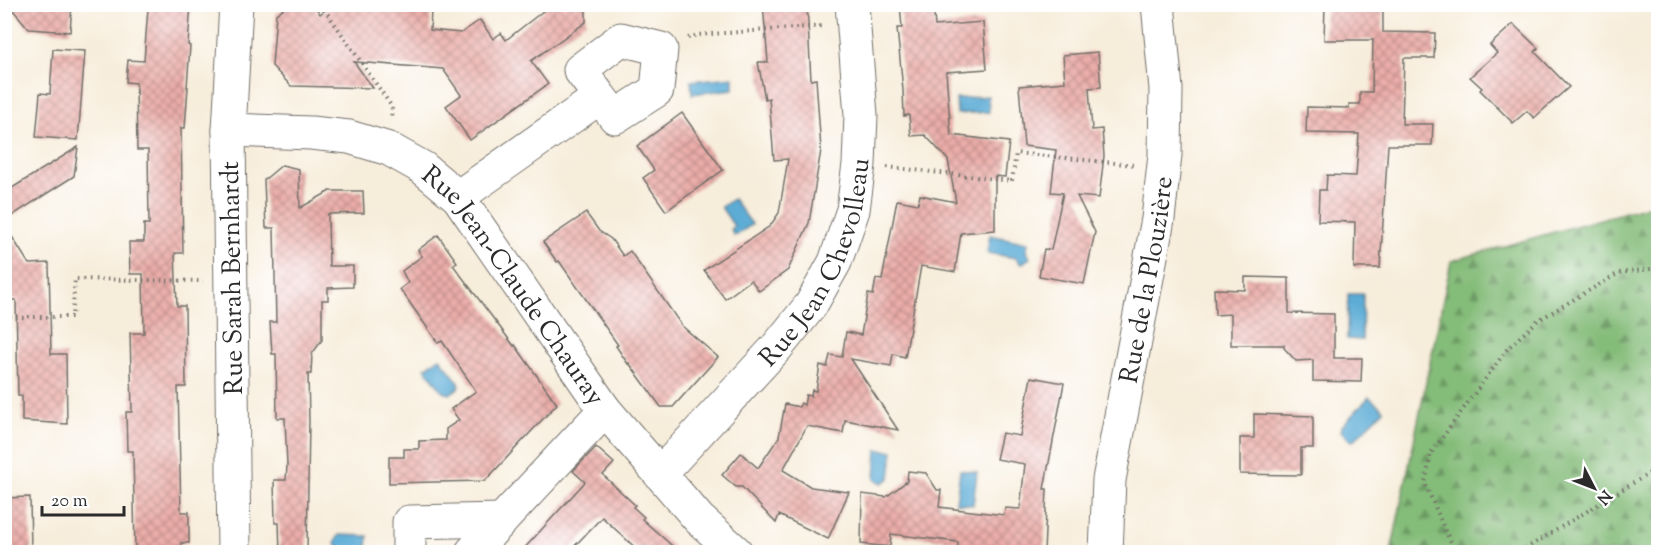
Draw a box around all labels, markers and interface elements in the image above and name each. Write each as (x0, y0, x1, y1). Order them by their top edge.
street label: Rue Jean Chevolleau (752, 156, 881, 376)
street label: Rue Jean-Claude Chauray (413, 158, 612, 414)
street label: Rue Sarah Bernhardt (213, 161, 254, 395)
street label: Rue de la Plouzière (1112, 174, 1184, 386)
north arrow (1564, 458, 1624, 518)
scale bar (42, 479, 124, 517)
text: N (1590, 484, 1616, 509)
text: 20 m (51, 489, 88, 515)

